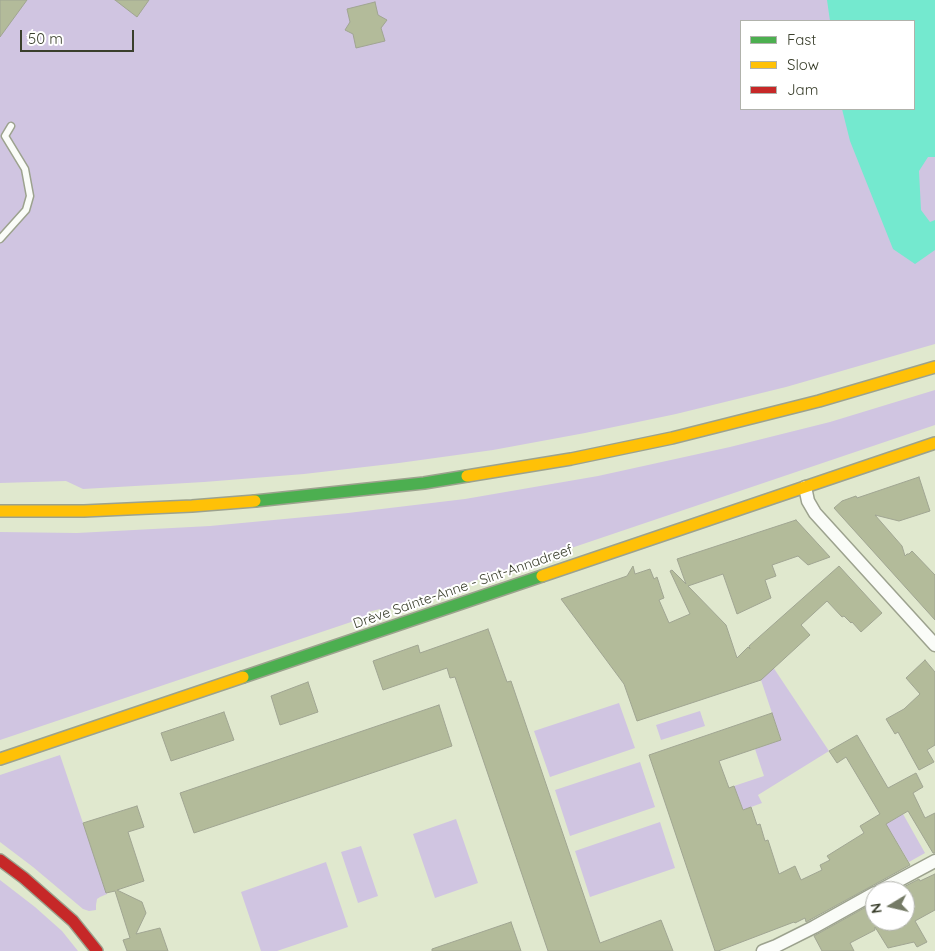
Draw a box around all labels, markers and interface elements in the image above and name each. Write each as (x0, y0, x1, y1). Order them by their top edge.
scale bar (22, 20, 136, 52)
legend (740, 20, 915, 110)
text: 50 m (28, 29, 63, 48)
text: Fast (787, 30, 816, 49)
text: Slow (787, 55, 819, 74)
text: Jam (787, 80, 818, 99)
street label: Drève Sainte-Anne - Sint-Annadreef (351, 541, 575, 633)
north arrow (865, 881, 915, 931)
text: N (866, 902, 886, 915)

